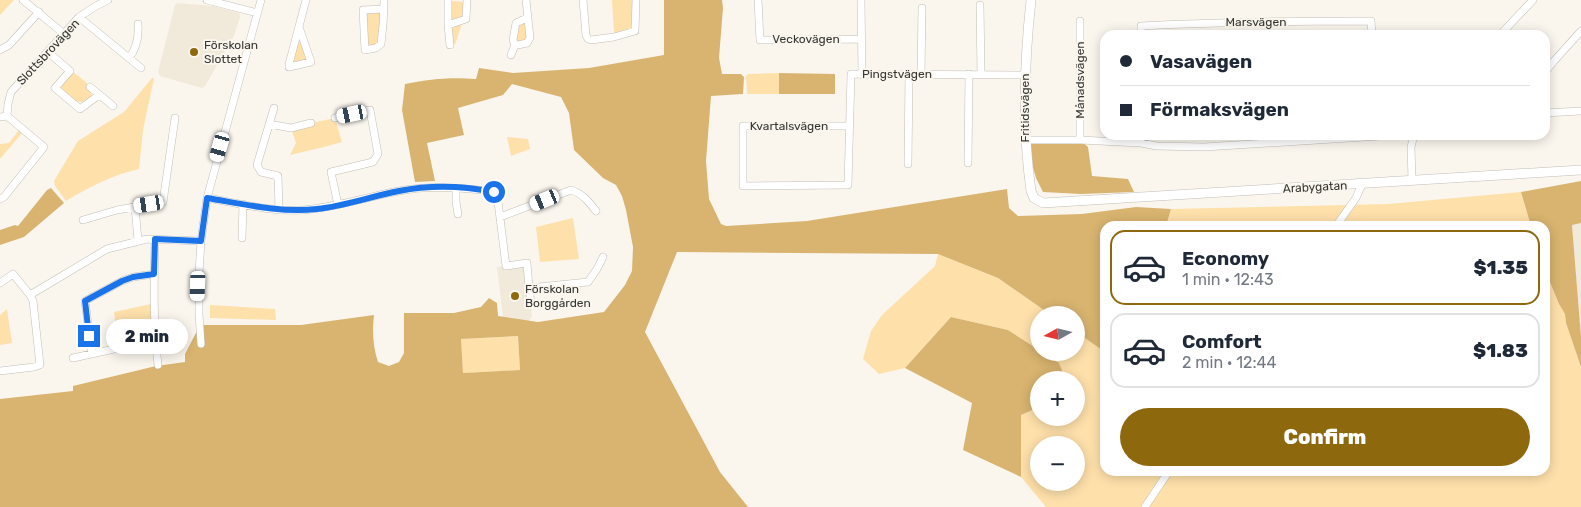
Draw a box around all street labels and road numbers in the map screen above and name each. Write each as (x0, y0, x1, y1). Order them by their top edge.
street label: Marsvägen (1226, 15, 1286, 29)
street label: Slottsbrovägen (14, 16, 82, 88)
street label: Veckovägen (772, 32, 840, 46)
street label: Månadsvägen (1073, 41, 1087, 119)
street label: Pingstvägen (862, 67, 932, 81)
street label: Fritidsvägen (1018, 73, 1032, 143)
street label: Kvartalsvägen (750, 119, 828, 133)
street label: Arabygatan (1282, 178, 1348, 196)

